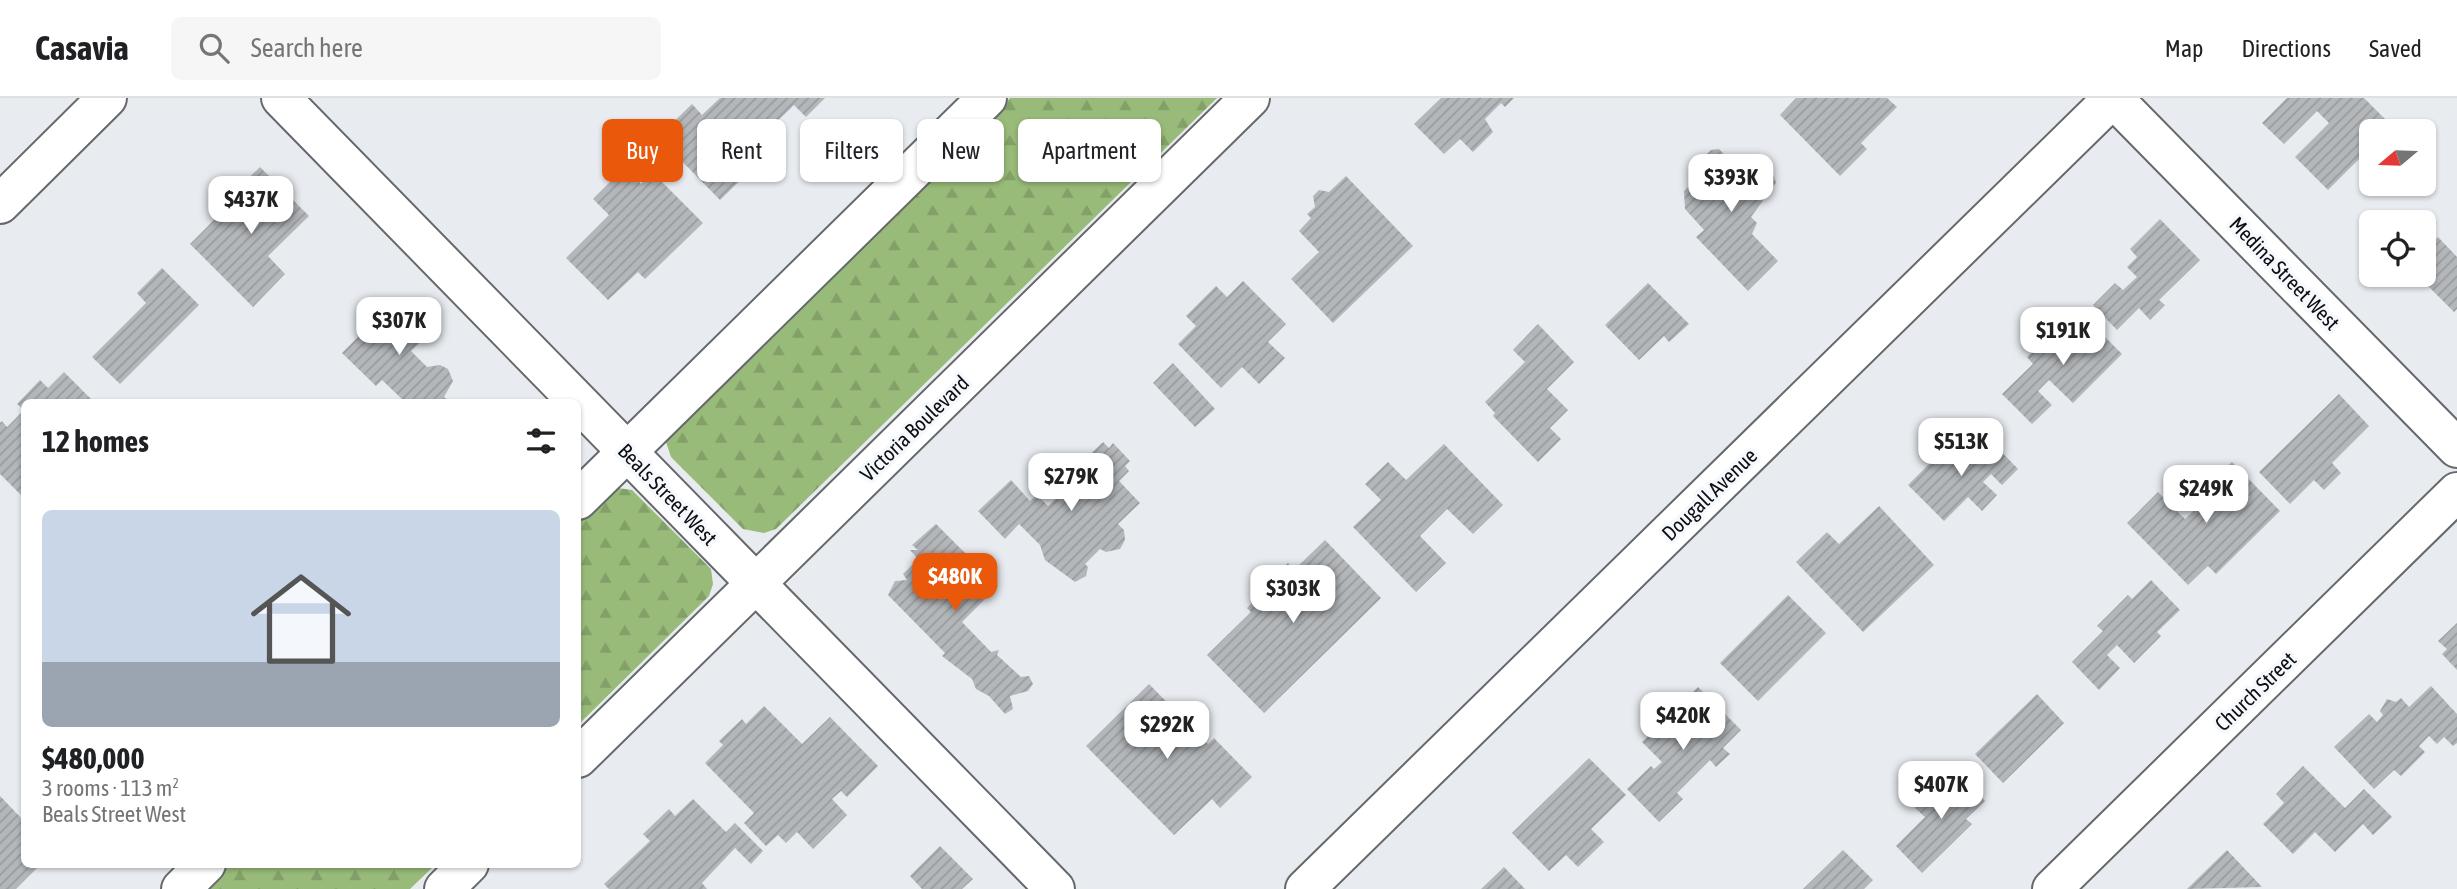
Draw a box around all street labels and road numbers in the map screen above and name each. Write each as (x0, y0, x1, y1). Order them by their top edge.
street label: Medina Street West (2225, 212, 2345, 334)
street label: Victoria Boulevard (855, 370, 973, 486)
street label: Beals Street West (614, 438, 722, 550)
street label: Dougall Avenue (1657, 443, 1761, 545)
street label: Church Street (2210, 647, 2300, 735)

